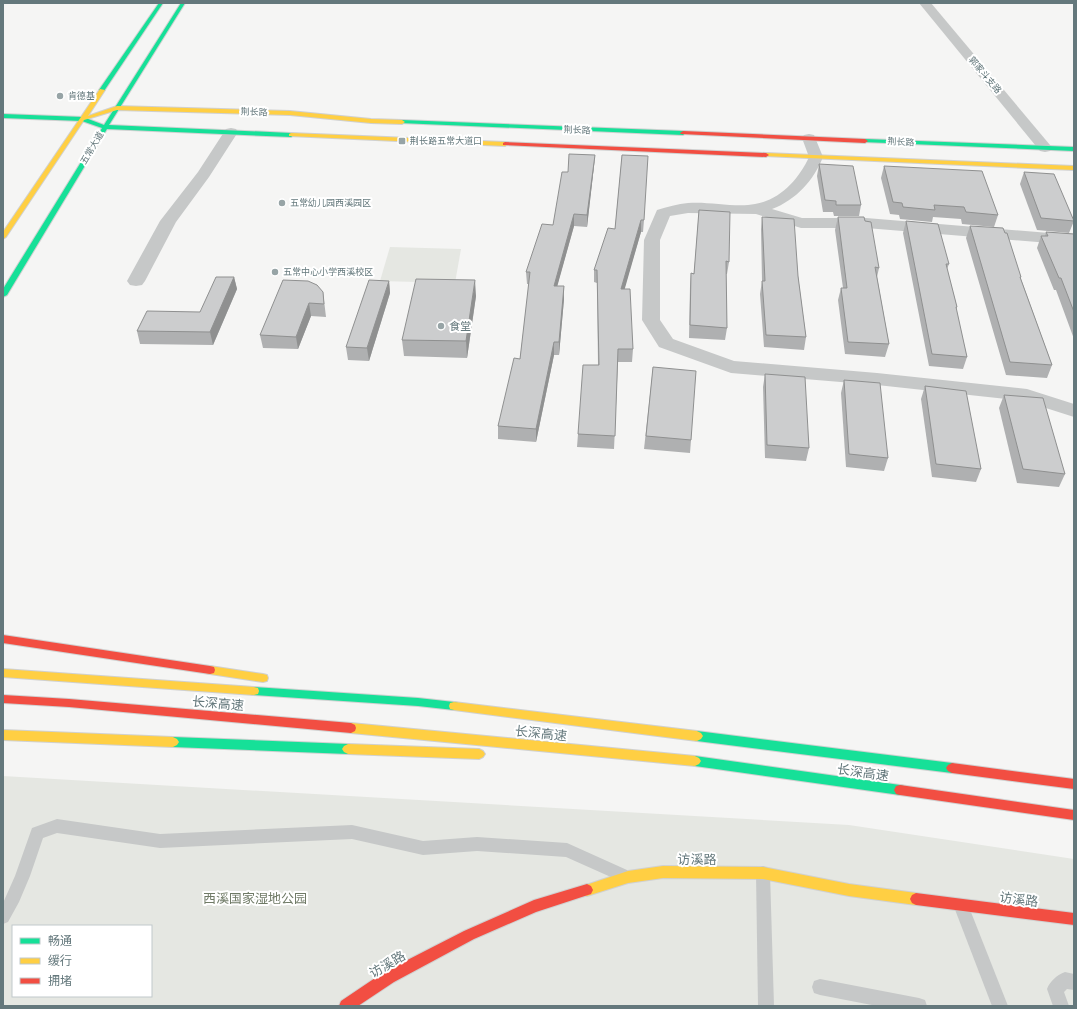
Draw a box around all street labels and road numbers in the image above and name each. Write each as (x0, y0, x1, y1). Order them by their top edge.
street label: 郭家斗支路 (966, 55, 1003, 96)
street label: 荆长路 (240, 107, 268, 118)
street label: 荆长路 (563, 125, 591, 136)
street label: 五常大道 (78, 130, 106, 167)
street label: 荆长路 (887, 136, 915, 149)
street label: 长深高速 (191, 694, 245, 714)
street label: 长深高速 (514, 723, 568, 745)
street label: 长深高速 (836, 761, 890, 785)
street label: 访溪路 (677, 852, 717, 868)
street label: 访溪路 (999, 890, 1039, 910)
street label: 访溪路 (367, 948, 408, 982)

